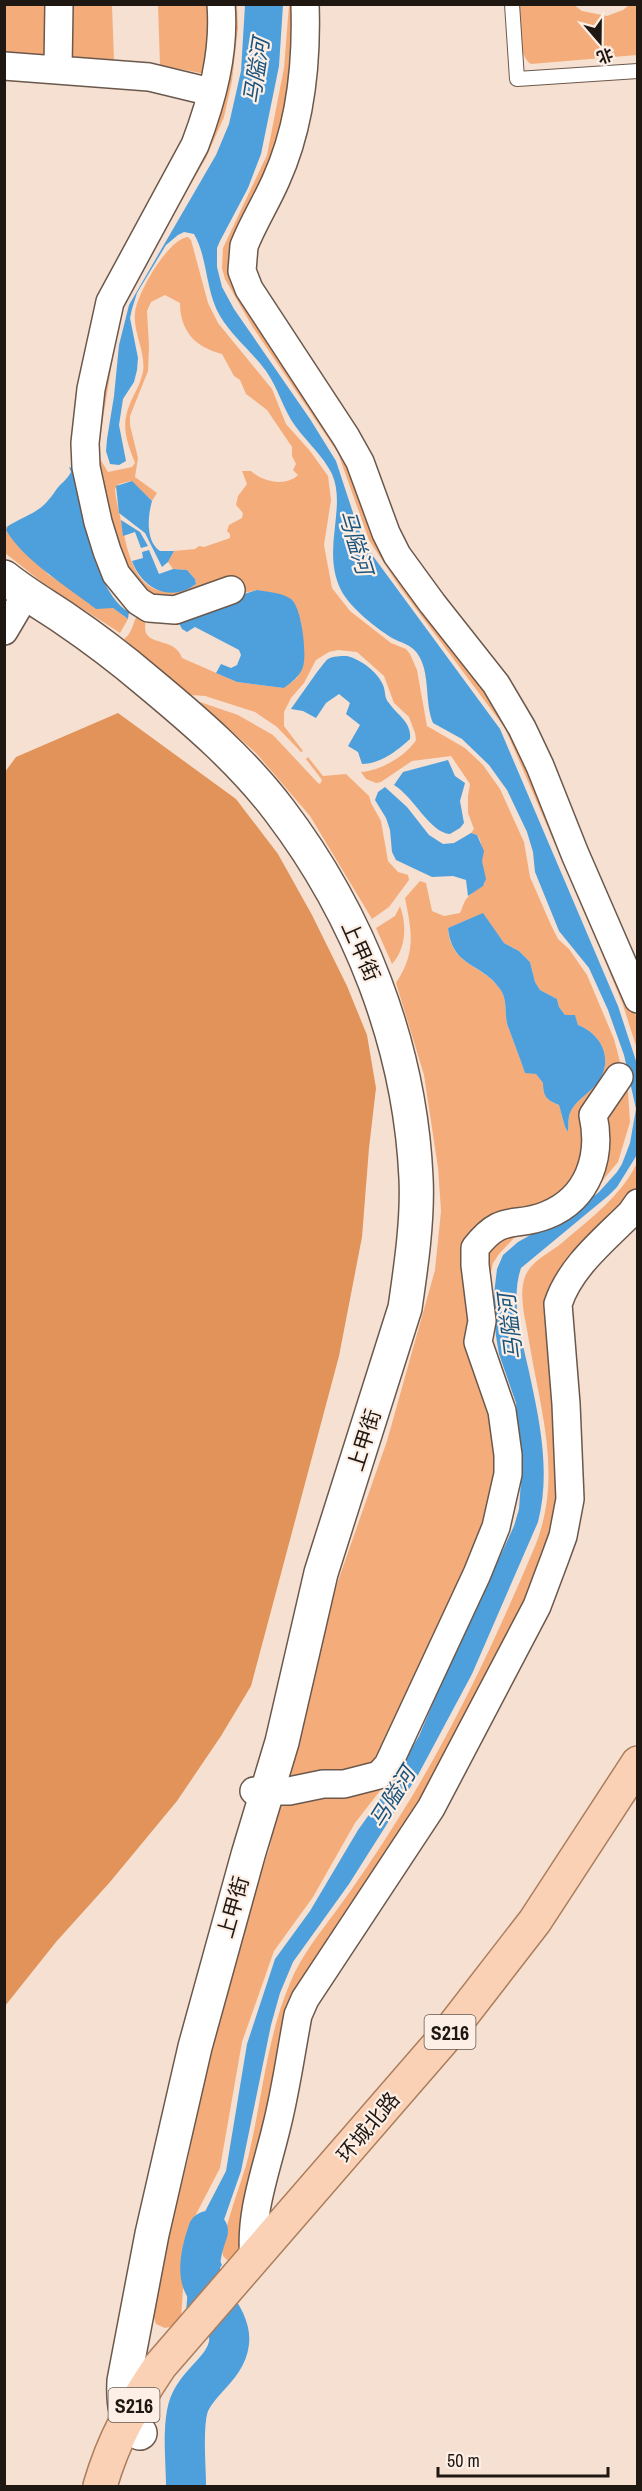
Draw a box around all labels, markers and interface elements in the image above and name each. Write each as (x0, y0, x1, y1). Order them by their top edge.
north arrow (570, 12, 630, 72)
water label: 马隘河 (236, 32, 277, 106)
text: 北 (594, 43, 616, 69)
water label: 马隘河 (332, 506, 381, 582)
street label: 上甲街 (335, 916, 387, 986)
water label: 马隘河 (491, 1288, 529, 1362)
street label: 上甲街 (340, 1406, 388, 1474)
water label: 马隘河 (362, 1758, 424, 1833)
street label: 上甲街 (210, 1873, 256, 1941)
road number: S216 (424, 2015, 476, 2049)
street label: 环城北路 (330, 2086, 406, 2168)
road number: S216 (108, 2388, 160, 2422)
scale bar (438, 2440, 608, 2478)
text: 50 m (447, 2448, 480, 2473)

